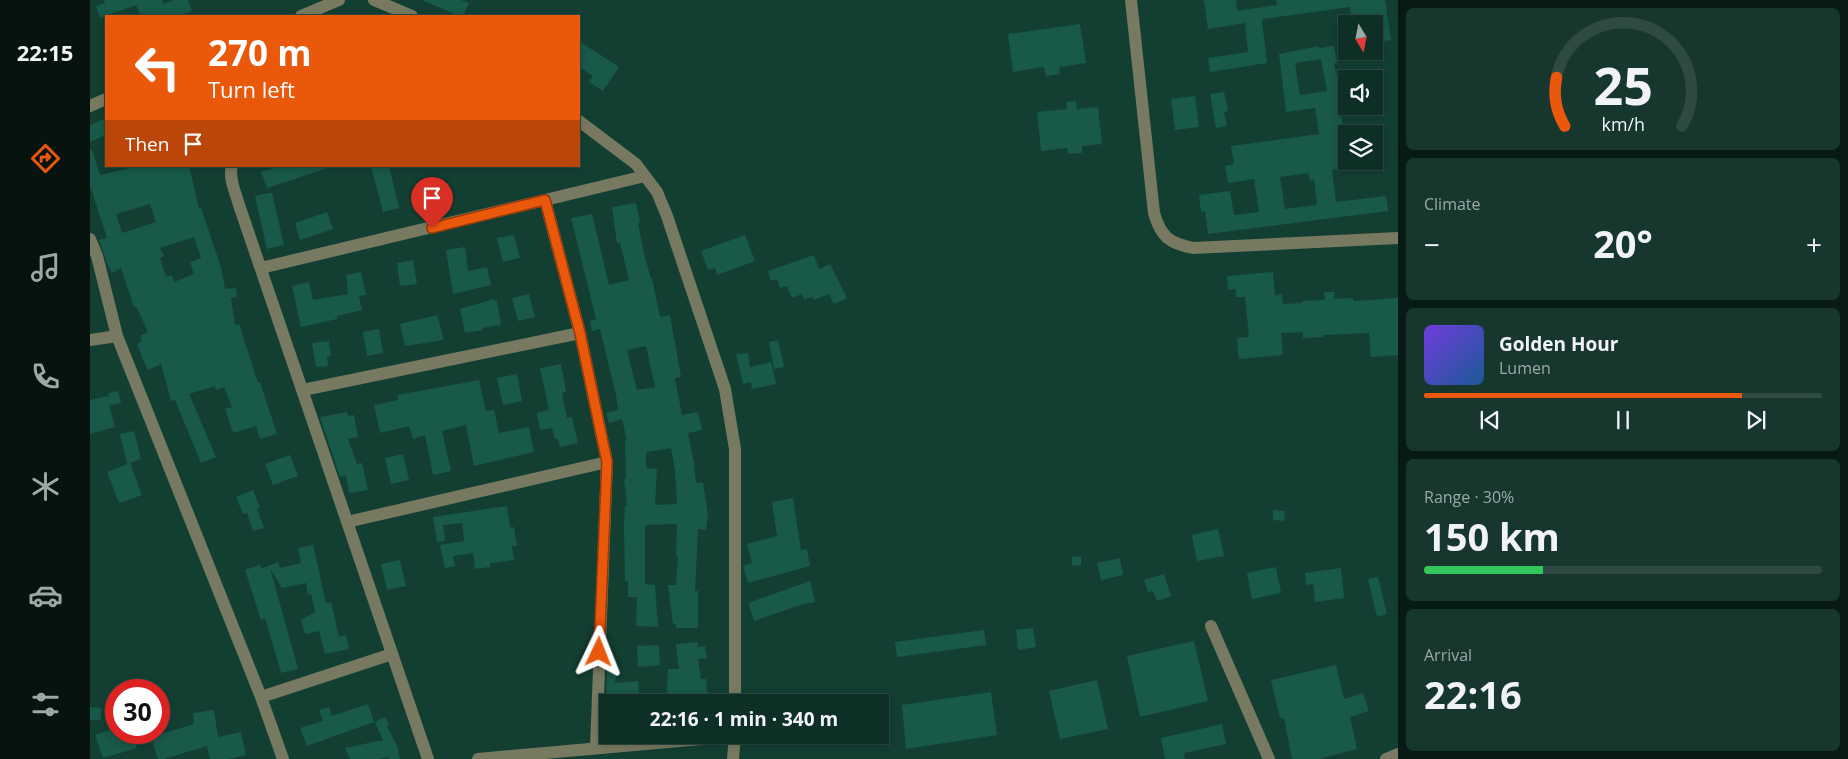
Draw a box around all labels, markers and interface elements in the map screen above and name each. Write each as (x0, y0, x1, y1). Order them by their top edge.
north arrow (1338, 15, 1382, 60)
map controls (1338, 15, 1383, 170)
text: 270 m (208, 29, 312, 76)
icon: left (125, 35, 190, 100)
text: 22:15 (17, 37, 73, 67)
text: 25 (1593, 49, 1653, 120)
button: sound (1338, 70, 1383, 115)
text: Turn left (208, 74, 295, 104)
text: km/h (1601, 112, 1645, 136)
button: layers (1338, 125, 1383, 170)
icon: arrive (179, 130, 207, 158)
text: Then (125, 131, 169, 157)
icon: directions (28, 141, 63, 176)
pin (411, 177, 453, 228)
icon: arrive (418, 184, 446, 212)
text: Climate (1424, 193, 1481, 215)
text: 20° (1593, 217, 1653, 269)
text: − (1424, 225, 1440, 263)
text: + (1806, 225, 1822, 263)
icon: music (28, 250, 63, 285)
text: Golden Hour (1499, 331, 1618, 357)
text: Lumen (1499, 357, 1551, 379)
icon: phone (28, 359, 63, 394)
icon: previous (1476, 406, 1504, 434)
icon: pause (1609, 406, 1637, 434)
icon: next (1742, 406, 1770, 434)
icon: climate (28, 469, 63, 504)
text: Range · 30% (1424, 486, 1514, 508)
text: 150 km (1424, 510, 1560, 562)
icon: car (28, 578, 63, 613)
position arrow (572, 625, 624, 677)
text: Arrival (1424, 644, 1472, 666)
text: 22:16 (1424, 668, 1522, 720)
speed limit sign: 30 (105, 679, 170, 744)
icon: filters (28, 687, 63, 722)
text: 22:16 · 1 min · 340 m (650, 706, 838, 732)

